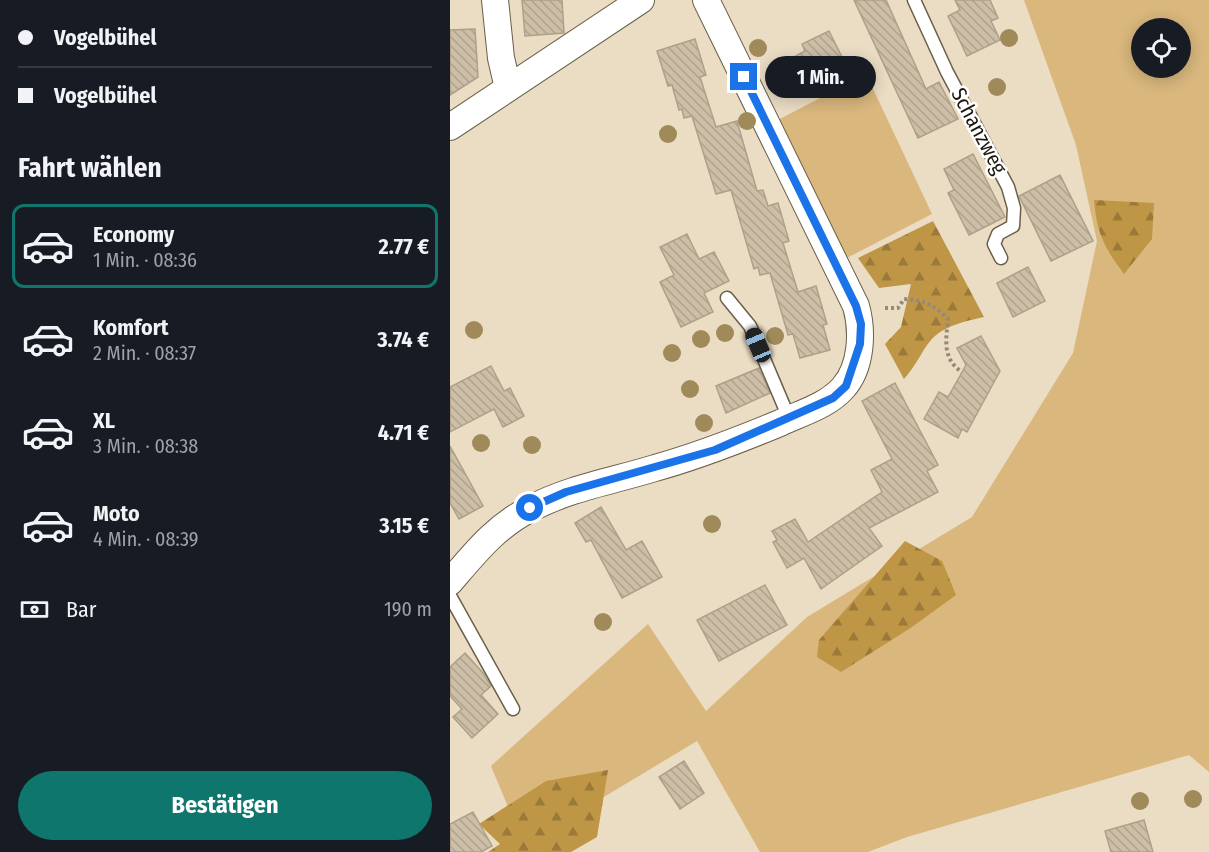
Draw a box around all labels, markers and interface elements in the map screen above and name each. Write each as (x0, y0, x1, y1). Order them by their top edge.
map controls (1131, 18, 1191, 78)
button: locate (1131, 18, 1191, 78)
text: Vogelbühel (54, 24, 156, 51)
callout: 1 Min. (765, 56, 876, 98)
route end (730, 63, 757, 90)
text: 1 Min. (797, 65, 844, 89)
text: Vogelbühel (54, 82, 156, 109)
street label: Schanzweg (945, 83, 1013, 179)
text: Fahrt wählen (18, 152, 162, 184)
icon: car (21, 219, 75, 273)
text: Economy (93, 221, 174, 248)
text: 2.77 € (379, 233, 429, 260)
text: 1 Min. · 08:36 (93, 248, 197, 272)
icon: car (21, 312, 75, 366)
text: Komfort (93, 314, 168, 341)
car (743, 325, 773, 365)
text: 3.74 € (377, 326, 429, 353)
text: 2 Min. · 08:37 (93, 341, 196, 365)
icon: car (21, 405, 75, 459)
text: XL (93, 407, 115, 434)
text: 4.71 € (378, 419, 429, 446)
text: 3 Min. · 08:38 (93, 434, 198, 458)
route start (516, 494, 543, 521)
icon: car (21, 498, 75, 552)
text: Moto (93, 500, 140, 527)
text: 3.15 € (379, 512, 429, 539)
text: 4 Min. · 08:39 (93, 527, 198, 551)
icon: cash (18, 593, 51, 626)
text: Bar (66, 596, 97, 623)
text: 190 m (384, 597, 432, 621)
button: Bestätigen (18, 771, 432, 840)

